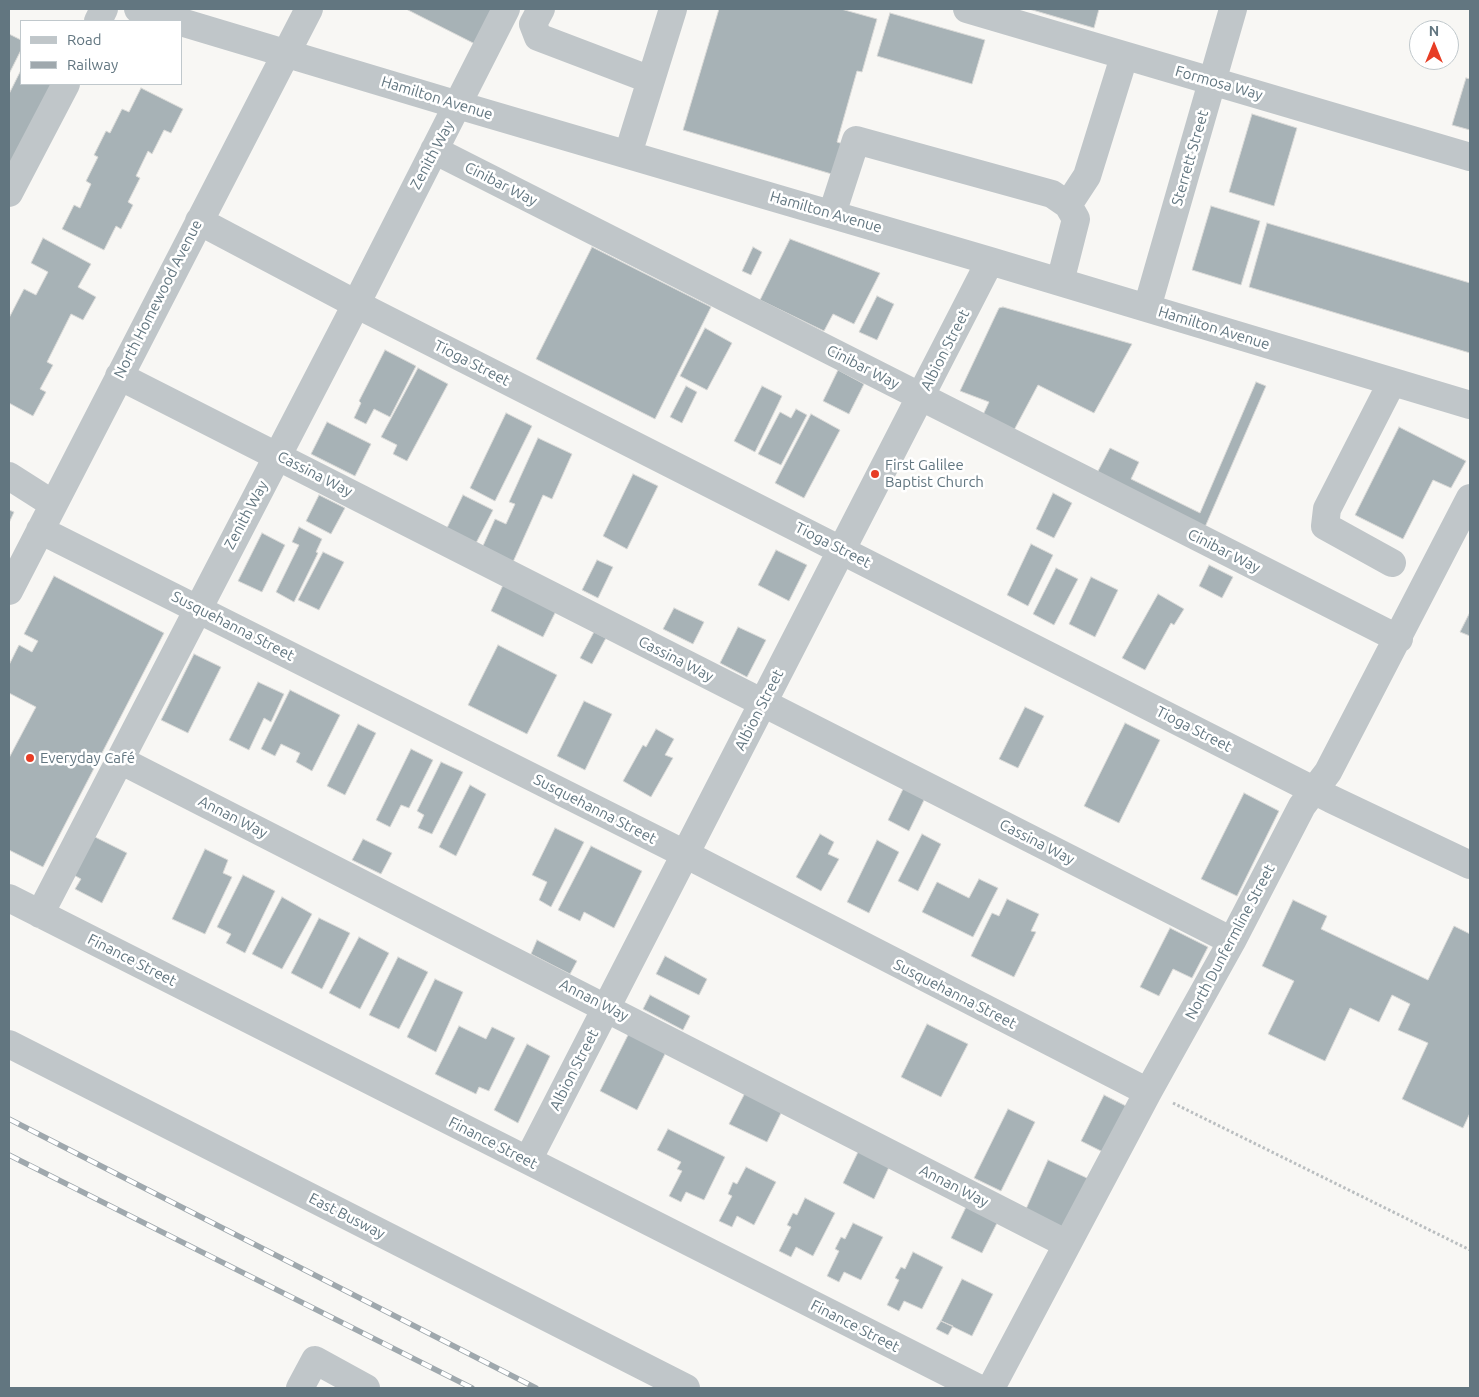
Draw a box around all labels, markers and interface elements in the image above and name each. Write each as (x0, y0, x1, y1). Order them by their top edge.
legend (20, 20, 182, 85)
north arrow (1409, 20, 1459, 70)
text: N (1429, 23, 1439, 39)
text: Road (67, 31, 102, 48)
text: Railway (67, 56, 118, 73)
street label: Formosa Way (1173, 62, 1265, 104)
street label: Hamilton Avenue (379, 72, 495, 124)
street label: Sterrett Street (1168, 108, 1212, 208)
street label: Zenith Way (406, 118, 458, 192)
street label: Cinibar Way (462, 158, 540, 210)
street label: Hamilton Avenue (768, 187, 884, 237)
street label: North Homewood Avenue (110, 217, 206, 381)
street label: Hamilton Avenue (1156, 302, 1272, 354)
street label: Albion Street (917, 306, 973, 394)
street label: Tioga Street (431, 336, 513, 390)
street label: Cinibar Way (824, 341, 902, 393)
street label: Cassina Way (274, 447, 356, 501)
place label: First Galilee Baptist Church (885, 456, 984, 491)
marker: First Galilee Baptist Church (869, 468, 881, 480)
street label: Zenith Way (220, 478, 272, 552)
street label: Tioga Street (792, 518, 874, 572)
street label: Cinibar Way (1185, 525, 1263, 577)
street label: Susquehanna Street (169, 587, 297, 665)
street label: Cassina Way (635, 632, 717, 686)
street label: Albion Street (731, 666, 787, 754)
street label: Tioga Street (1153, 702, 1235, 756)
place label: Everyday Café (40, 749, 135, 767)
marker: Everyday Café (24, 752, 36, 764)
street label: Susquehanna Street (531, 770, 659, 848)
street label: Annan Way (195, 792, 271, 842)
street label: Cassina Way (996, 815, 1078, 869)
street label: North Dunfermline Street (1181, 861, 1279, 1023)
street label: Finance Street (85, 930, 179, 990)
street label: Susquehanna Street (891, 955, 1019, 1033)
street label: Annan Way (556, 975, 632, 1025)
street label: Albion Street (546, 1026, 602, 1114)
street label: Finance Street (446, 1113, 540, 1173)
street label: Annan Way (916, 1161, 992, 1211)
street label: East Busway (306, 1189, 388, 1243)
street label: Finance Street (808, 1296, 902, 1356)

